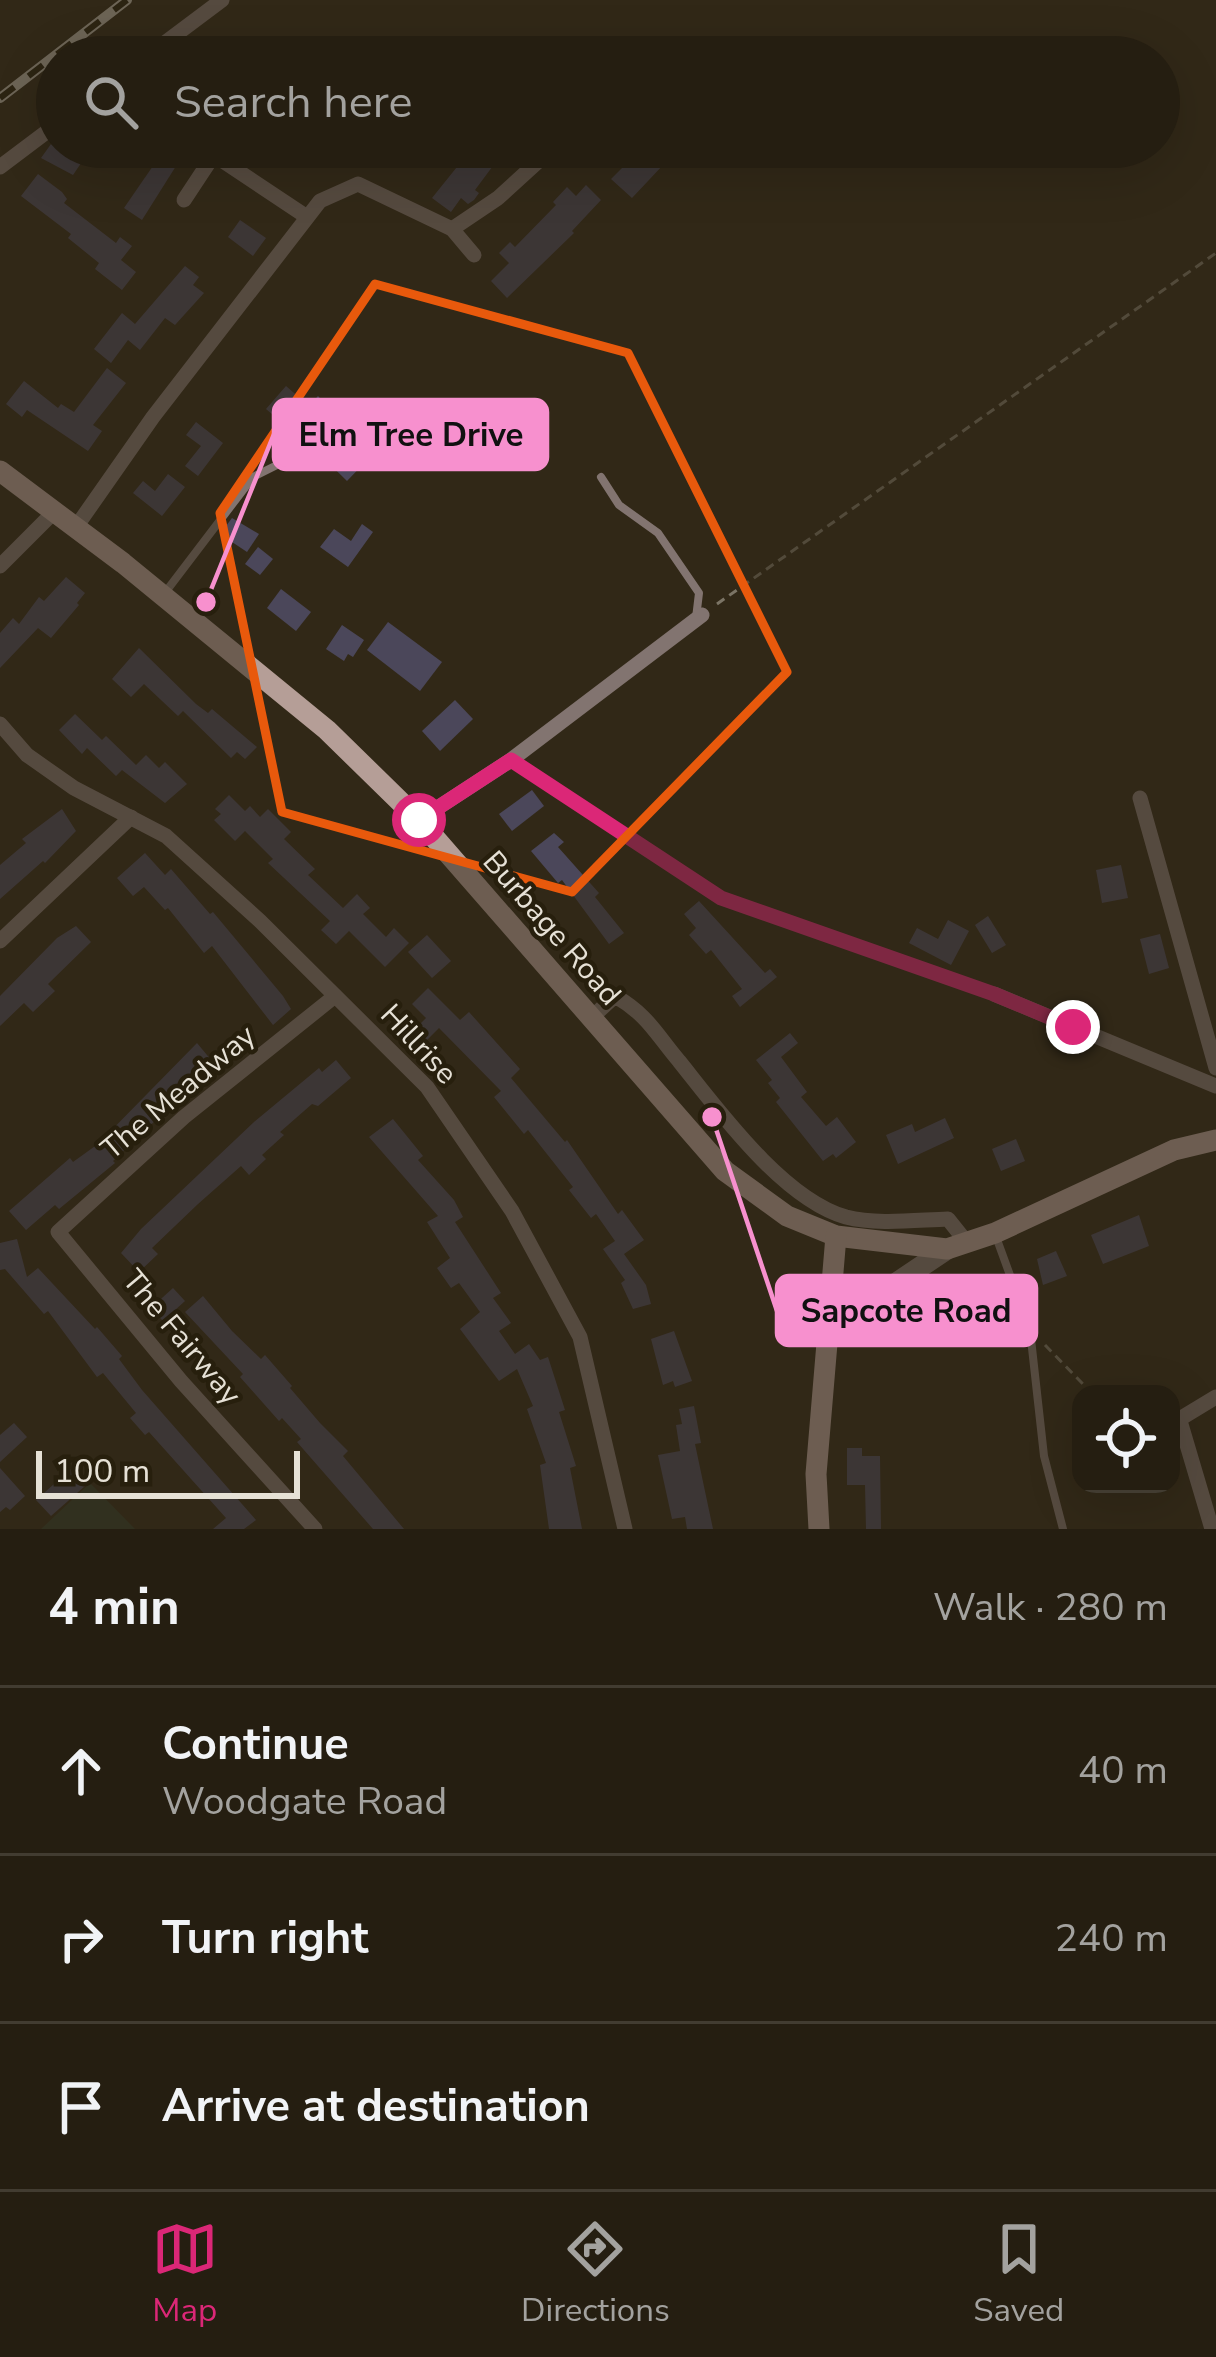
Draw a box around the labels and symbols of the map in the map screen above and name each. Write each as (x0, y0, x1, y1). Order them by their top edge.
callout: Elm Tree Drive (274, 400, 547, 469)
text: Elm Tree Drive (299, 413, 523, 458)
route start (392, 793, 446, 847)
street label: Burbage Road (473, 842, 630, 1014)
street label: Hillrise (371, 995, 466, 1093)
route end (1046, 1000, 1100, 1054)
street label: The Meadway (92, 1015, 265, 1169)
street label: The Fairway (113, 1261, 251, 1414)
callout: Sapcote Road (777, 1276, 1036, 1345)
text: Sapcote Road (800, 1289, 1012, 1334)
scale bar (36, 1445, 300, 1498)

